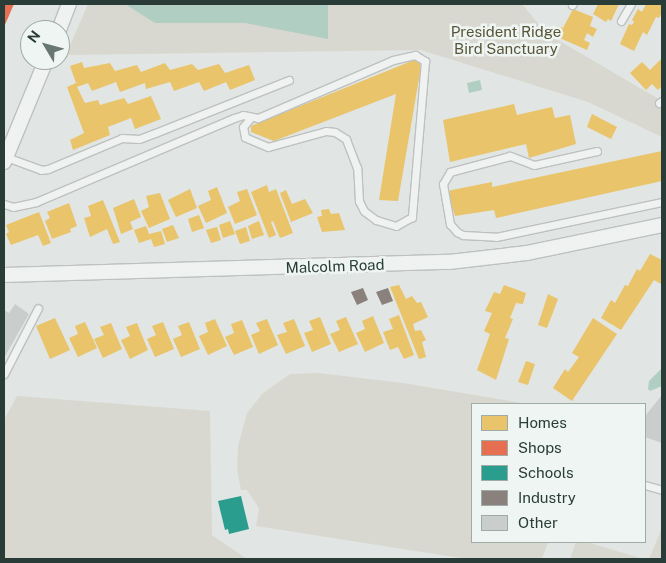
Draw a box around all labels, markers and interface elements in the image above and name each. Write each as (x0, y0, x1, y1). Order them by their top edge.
north arrow (20, 20, 70, 70)
park label: President Ridge Bird Sanctuary (451, 22, 561, 57)
text: N (24, 27, 43, 46)
street label: Malcolm Road (285, 255, 385, 277)
legend (471, 403, 646, 543)
text: Homes (518, 414, 567, 431)
text: Shops (518, 439, 562, 456)
text: Schools (518, 464, 574, 481)
text: Industry (518, 489, 576, 506)
text: Other (518, 514, 558, 531)

